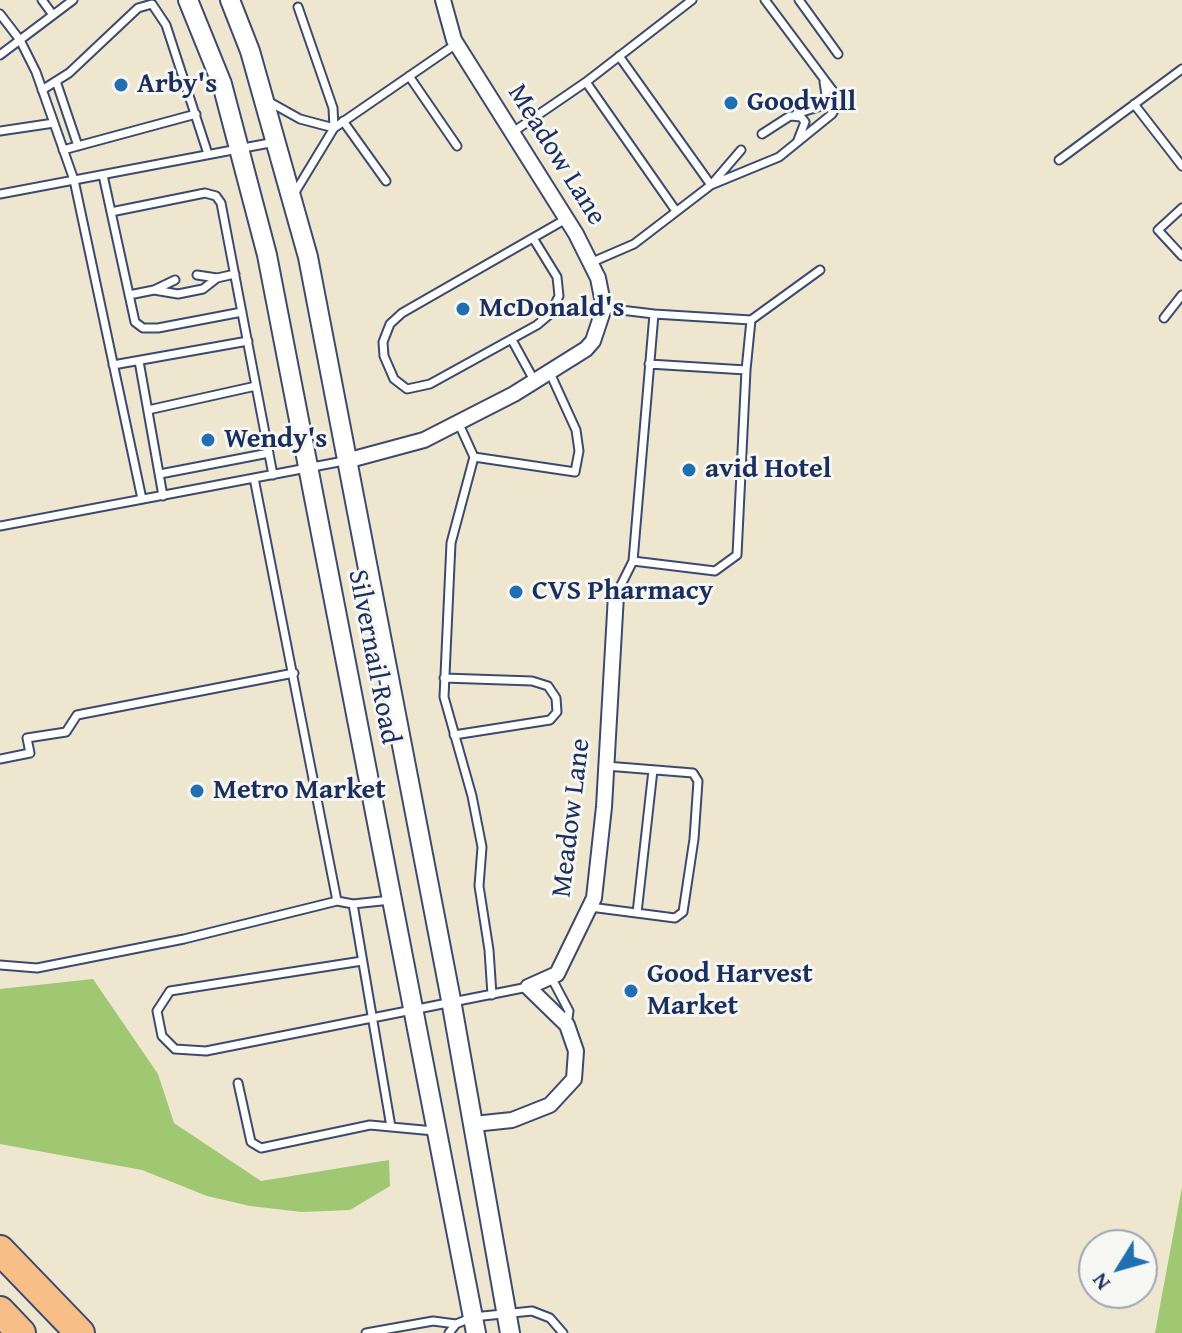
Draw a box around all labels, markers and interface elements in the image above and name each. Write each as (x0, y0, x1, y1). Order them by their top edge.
place label: Arby's (137, 68, 217, 102)
marker: Arby's (112, 76, 130, 94)
street label: Meadow Lane (499, 78, 613, 232)
place label: Goodwill (747, 86, 856, 120)
marker: Goodwill (722, 94, 740, 112)
place label: McDonald's (479, 292, 625, 326)
marker: McDonald's (454, 300, 472, 318)
place label: Wendy's (224, 423, 327, 457)
marker: Wendy's (199, 431, 217, 449)
place label: avid Hotel (705, 453, 832, 487)
marker: avid Hotel (680, 461, 698, 479)
street label: Silvernail Road (340, 567, 406, 747)
place label: CVS Pharmacy (532, 575, 713, 609)
marker: CVS Pharmacy (507, 583, 525, 601)
street label: Meadow Lane (546, 737, 598, 899)
place label: Metro Market (213, 774, 386, 808)
marker: Metro Market (188, 782, 206, 800)
place label: Good Harvest Market (647, 958, 813, 1024)
marker: Good Harvest Market (622, 982, 640, 1000)
north arrow (1078, 1229, 1158, 1309)
text: N (1083, 1267, 1118, 1298)

